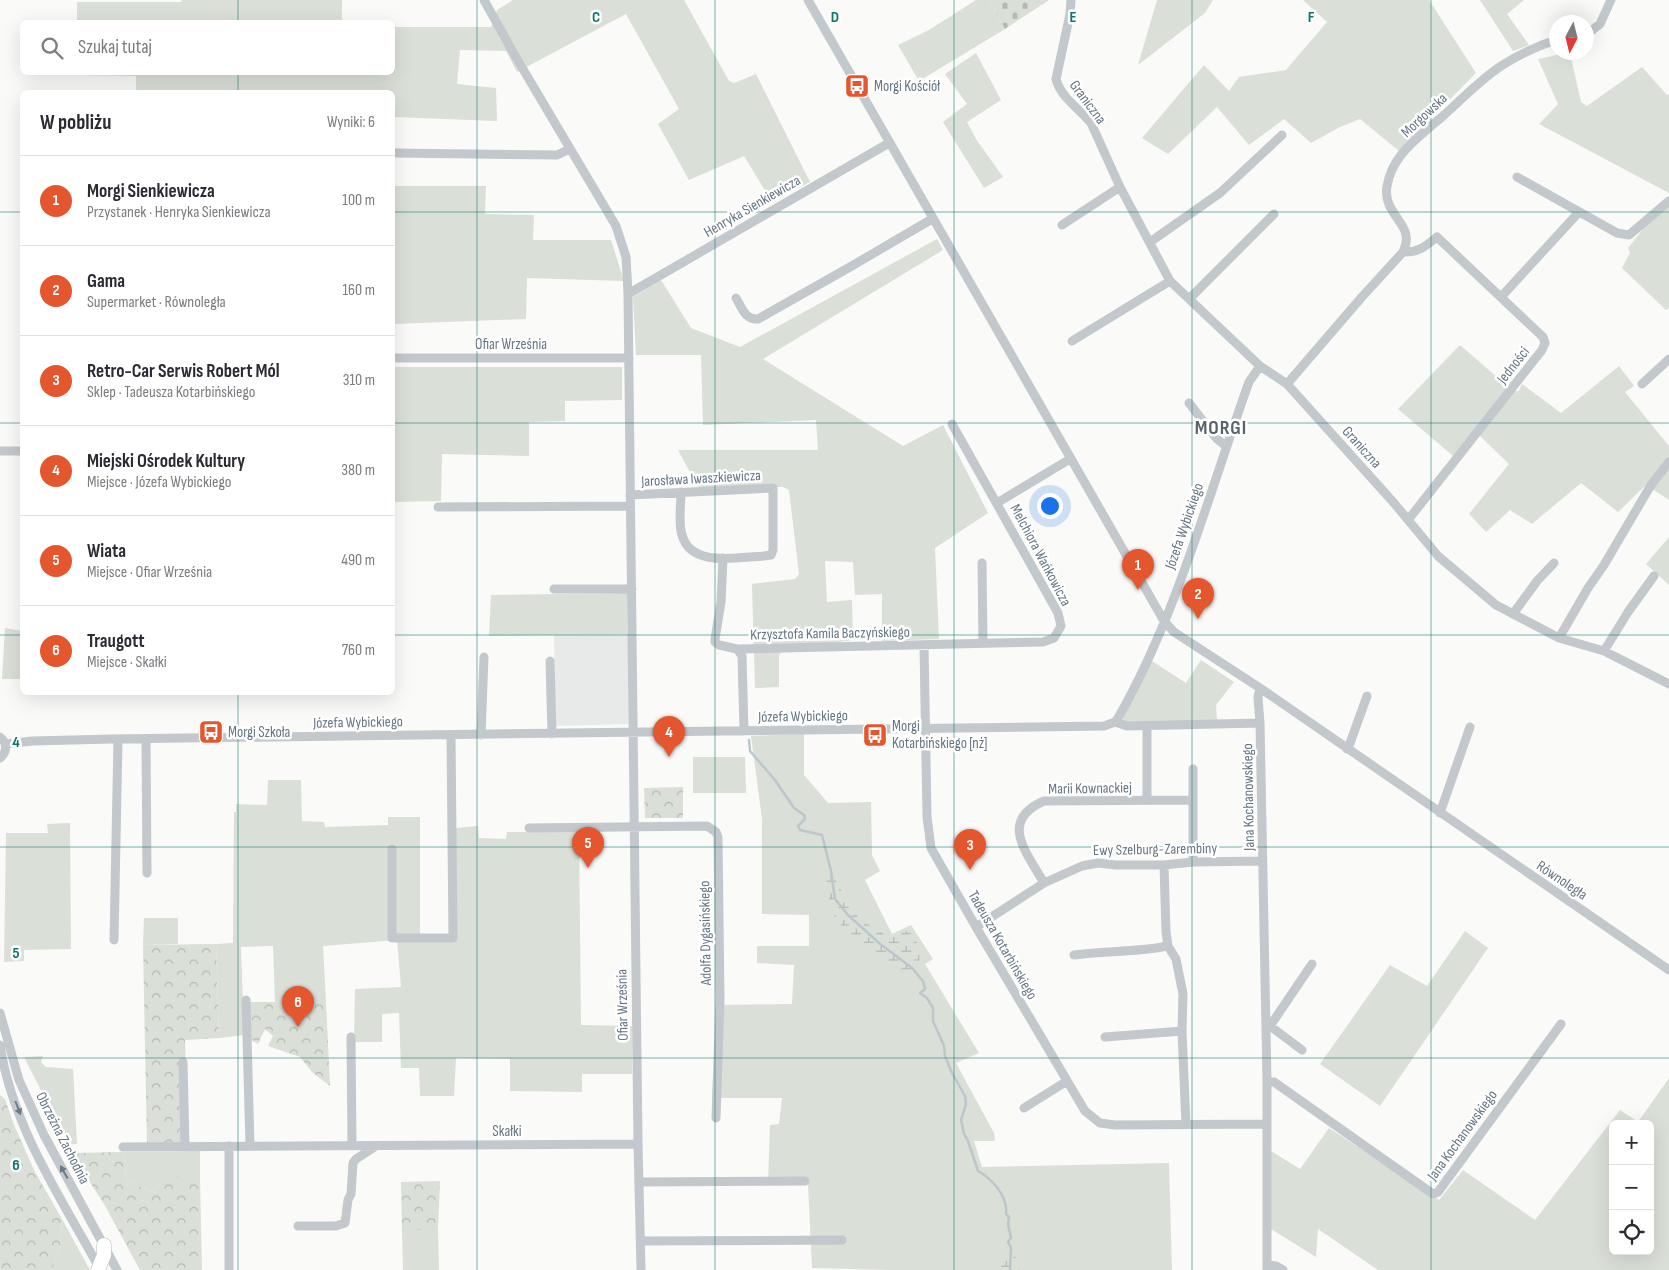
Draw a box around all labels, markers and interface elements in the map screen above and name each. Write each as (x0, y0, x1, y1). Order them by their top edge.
text: C (592, 8, 600, 27)
text: D (831, 8, 839, 27)
text: E (1070, 8, 1077, 27)
text: F (1308, 8, 1315, 27)
north arrow (1549, 15, 1594, 60)
search box (20, 20, 395, 75)
icon: search (38, 34, 66, 62)
text: Szukaj tutaj (78, 36, 152, 59)
bus stop icon: Morgi Kościół (844, 73, 870, 99)
place label: Morgi Kościół (874, 77, 940, 96)
street label: Graniczna (1065, 77, 1110, 128)
street label: Morgowska (1397, 89, 1452, 142)
text: W pobliżu (40, 110, 111, 135)
text: Wyniki: 6 (327, 113, 375, 132)
street label: Henryka Sienkiewicza (700, 171, 804, 242)
text: Morgi Sienkiewicza (87, 180, 215, 203)
text: 1 (53, 191, 59, 210)
text: 100 m (342, 191, 375, 210)
text: Przystanek · Henryka Sienkiewicza (87, 203, 271, 222)
text: Gama (87, 270, 125, 293)
text: 2 (52, 281, 60, 300)
text: 160 m (342, 281, 375, 300)
text: Supermarket · Równoległa (87, 293, 226, 312)
street label: Ofiar Września (475, 335, 547, 354)
street label: Jedności (1492, 343, 1534, 389)
text: Retro-Car Serwis Robert Mól (87, 360, 280, 383)
text: 3 (52, 371, 60, 390)
text: 310 m (343, 371, 375, 390)
text: Sklep · Tadeusza Kotarbińskiego (87, 383, 255, 402)
district label: MORGI (1195, 416, 1247, 440)
street label: Graniczna (1338, 422, 1386, 472)
text: Miejski Ośrodek Kultury (87, 450, 245, 473)
text: 4 (52, 461, 60, 480)
text: 380 m (341, 461, 375, 480)
street label: Jarosława Iwaszkiewicza (640, 466, 762, 491)
text: Miejsce · Józefa Wybickiego (87, 473, 231, 492)
street label: Józefa Wybickiego (1161, 481, 1208, 573)
your location (1037, 493, 1063, 519)
street label: Melchiora Wańkowicza (1006, 501, 1076, 610)
text: Wiata (87, 540, 126, 563)
pin: 1 (1122, 549, 1154, 590)
text: 5 (52, 551, 60, 570)
text: 490 m (341, 551, 375, 570)
text: Miejsce · Ofiar Września (87, 563, 212, 582)
pin: 2 (1182, 578, 1214, 619)
street label: Krzysztofa Kamila Baczyńskiego (750, 623, 910, 644)
text: Traugott (87, 630, 145, 653)
text: 6 (52, 641, 60, 660)
text: 760 m (342, 641, 375, 660)
text: Miejsce · Skałki (87, 653, 167, 672)
street label: Józefa Wybickiego (757, 706, 848, 727)
street label: Józefa Wybickiego (312, 712, 403, 733)
pin: 4 (653, 716, 685, 757)
place label: Morgi Kotarbińskiego [nż] (892, 717, 987, 753)
bus stop icon: Morgi Szkoła (198, 719, 224, 745)
bus stop icon: Morgi Kotarbińskiego [nż] (862, 722, 888, 748)
place label: Morgi Szkoła (228, 723, 290, 742)
text: 4 (12, 733, 20, 752)
street label: Jana Kochanowskiego (1238, 743, 1259, 852)
street label: Marii Kownackiej (1048, 778, 1132, 799)
pin: 5 (572, 827, 604, 868)
pin: 3 (954, 829, 986, 870)
street label: Ewy Szelburg-Zarembiny (1093, 839, 1217, 860)
street label: Równoległa (1533, 856, 1591, 904)
street label: Adolfa Dygasińskiego (695, 880, 716, 987)
street label: Tadeusza Kotarbińskiego (964, 887, 1042, 1003)
text: 5 (12, 944, 20, 963)
street label: Ofiar Września (612, 969, 633, 1041)
pin: 6 (282, 986, 314, 1027)
street label: Jana Kochanowskiego (1423, 1086, 1502, 1185)
street label: Obrzeżna Zachodnia (31, 1089, 94, 1188)
one-way arrow (14, 1101, 22, 1115)
map controls (1609, 1120, 1654, 1255)
button: + (1609, 1120, 1654, 1165)
street label: Skałki (492, 1122, 522, 1141)
text: 6 (12, 1156, 20, 1175)
one-way arrow (59, 1165, 68, 1178)
button: − (1609, 1165, 1654, 1210)
button: locate (1609, 1210, 1654, 1255)

